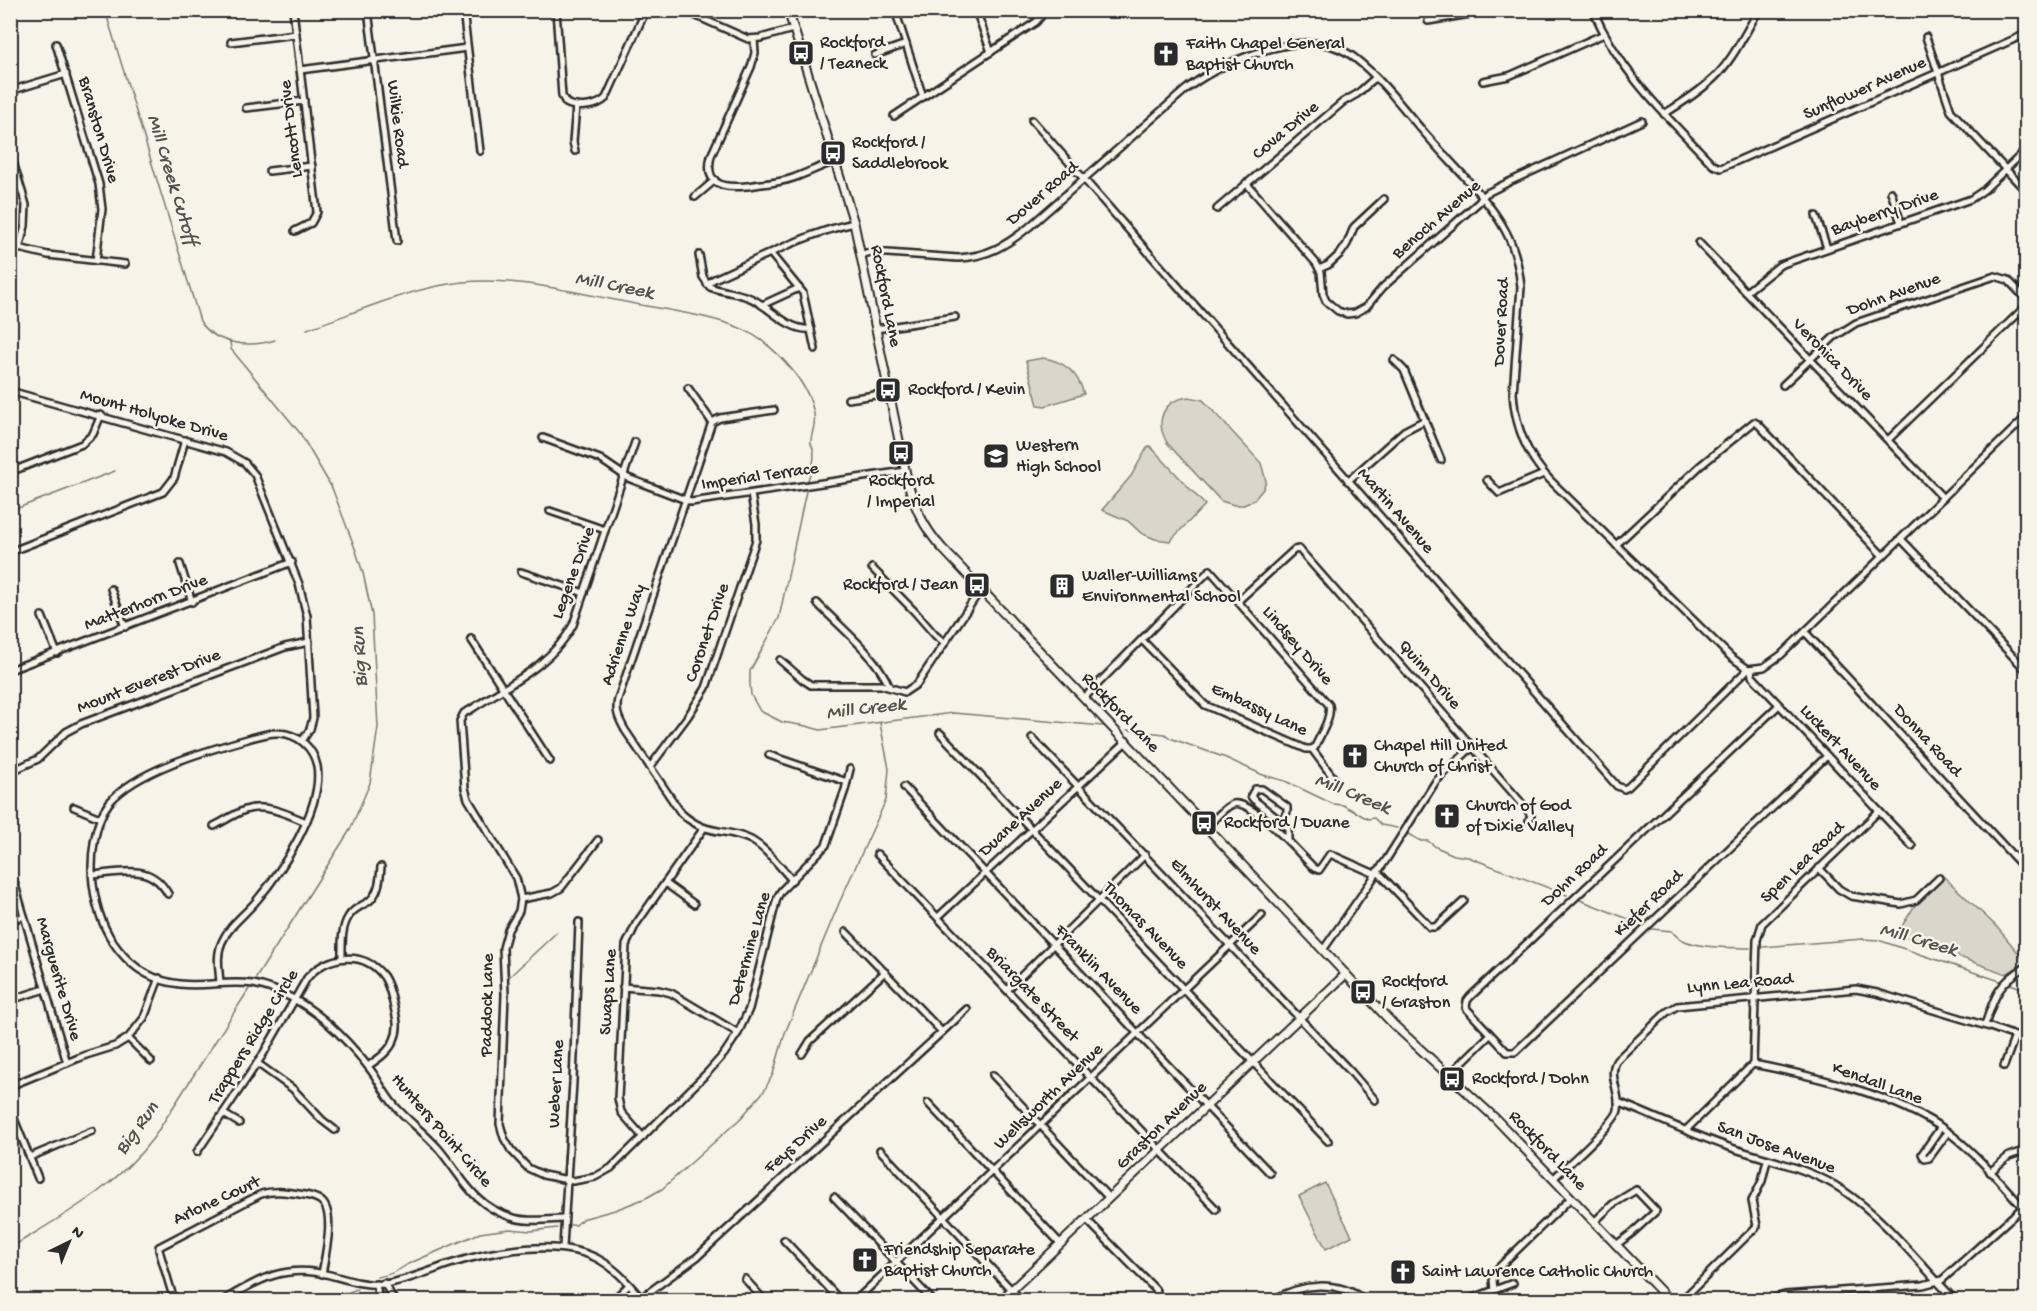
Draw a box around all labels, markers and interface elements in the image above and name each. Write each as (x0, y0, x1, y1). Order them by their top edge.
place label: Rockford / Teaneck (820, 33, 889, 75)
place label: Faith Chapel General Baptist Church (1185, 34, 1345, 76)
bus stop icon: Rockford / Teaneck (786, 38, 816, 68)
church icon: Faith Chapel General Baptist Church (1151, 39, 1181, 69)
street label: Sunflower Avenue (1800, 52, 1930, 125)
street label: Branston Drive (73, 74, 123, 186)
street label: Lencott Drive (276, 78, 308, 179)
street label: Wilkie Road (381, 79, 413, 170)
street label: Cova Drive (1248, 97, 1324, 165)
water label: Mill Creek Cutoff (140, 112, 203, 252)
place label: Rockford / Saddlebrook (852, 133, 949, 175)
bus stop icon: Rockford / Saddlebrook (818, 138, 848, 168)
street label: Dover Road (1002, 156, 1084, 232)
street label: Benoch Avenue (1388, 175, 1486, 265)
street label: Bayberry Drive (1828, 185, 1942, 241)
street label: Rockford Lane (865, 243, 905, 349)
water label: Mill Creek (573, 268, 657, 306)
street label: Dohn Avenue (1844, 268, 1944, 322)
street label: Dover Road (1489, 276, 1515, 368)
street label: Veronica Drive (1787, 313, 1877, 406)
bus stop icon: Rockford / Kevin (873, 375, 903, 405)
place label: Rockford / Kevin (908, 380, 1026, 401)
street label: Mount Holyoke Drive (78, 385, 231, 447)
place label: Western High School (1016, 436, 1101, 478)
bus stop icon: Rockford / Imperial (886, 438, 916, 468)
school or university icon: Western High School (981, 441, 1011, 471)
street label: Imperial Terrace (700, 458, 821, 496)
street label: Martin Avenue (1352, 464, 1439, 559)
place label: Rockford / Imperial (867, 471, 935, 513)
street label: Legene Drive (548, 523, 601, 622)
place label: Waller-Williams Environmental School (1082, 566, 1241, 608)
street label: Matterhorn Drive (81, 570, 211, 636)
bus stop icon: Rockford / Jean (962, 570, 992, 600)
building icon: Waller-Williams Environmental School (1047, 571, 1077, 601)
place label: Rockford / Jean (843, 575, 958, 596)
street label: Coronet Drive (681, 580, 735, 685)
street label: Adrienne Way (597, 582, 651, 688)
street label: Lindsey Drive (1257, 602, 1337, 690)
water label: Big Run (348, 626, 374, 688)
street label: Quinn Drive (1393, 636, 1465, 715)
street label: Mount Everest Drive (74, 645, 224, 719)
street label: Rockford Lane (1077, 669, 1164, 758)
street label: Embassy Lane (1207, 678, 1311, 742)
water label: Mill Creek (825, 694, 909, 726)
street label: Luckert Avenue (1795, 700, 1886, 796)
street label: Donna Road (1887, 700, 1967, 783)
place label: Chapel Hill United Church of Christ (1374, 736, 1508, 778)
church icon: Chapel Hill United Church of Christ (1340, 741, 1370, 771)
water label: Mill Creek (1311, 769, 1395, 821)
street label: Duane Avenue (974, 774, 1068, 863)
place label: Church of God of Dixie Valley (1466, 796, 1574, 838)
church icon: Church of God of Dixie Valley (1432, 801, 1462, 831)
bus stop icon: Rockford / Duane (1189, 808, 1219, 838)
place label: Rockford / Duane (1224, 813, 1350, 834)
street label: Spen Lea Road (1757, 817, 1850, 908)
street label: Dohn Road (1537, 839, 1614, 913)
street label: Elmhurst Avenue (1165, 854, 1266, 960)
street label: Kiefer Road (1610, 865, 1689, 942)
street label: Thomas Avenue (1097, 877, 1193, 975)
street label: Determine Lane (723, 889, 776, 1009)
street label: Marguerite Drive (30, 915, 86, 1044)
water label: Mill Creek (1877, 919, 1961, 964)
street label: Franklin Avenue (1049, 920, 1147, 1020)
street label: Briargate Street (980, 942, 1084, 1048)
street label: Swaps Lane (596, 947, 623, 1036)
street label: Paddock Lane (477, 953, 499, 1058)
street label: Trappers Ridge Circle (204, 965, 304, 1109)
street label: Lynn Lea Road (1686, 969, 1795, 999)
place label: Rockford / Graston (1382, 972, 1451, 1014)
bus stop icon: Rockford / Graston (1348, 977, 1378, 1007)
street label: Weber Lane (544, 1039, 570, 1129)
street label: Wellsworth Avenue (990, 1039, 1109, 1155)
street label: Kendall Lane (1829, 1058, 1926, 1110)
bus stop icon: Rockford / Dohn (1437, 1064, 1467, 1094)
place label: Rockford / Dohn (1472, 1069, 1589, 1090)
street label: Hunters Point Circle (386, 1070, 497, 1193)
street label: Graston Avenue (1112, 1077, 1212, 1175)
water label: Big Run (111, 1098, 165, 1160)
street label: Rockford Lane (1504, 1107, 1591, 1196)
street label: Feys Drive (759, 1111, 832, 1179)
street label: San Jose Avenue (1714, 1117, 1839, 1179)
street label: Arlone Court (170, 1171, 265, 1230)
north arrow (39, 1212, 99, 1272)
text: N (67, 1223, 88, 1244)
place label: Friendship Separate Baptist Church (883, 1240, 1035, 1282)
church icon: Friendship Separate Baptist Church (850, 1245, 880, 1275)
church icon: Saint Lawrence Catholic Church (1388, 1257, 1418, 1287)
place label: Saint Lawrence Catholic Church (1422, 1262, 1654, 1283)

